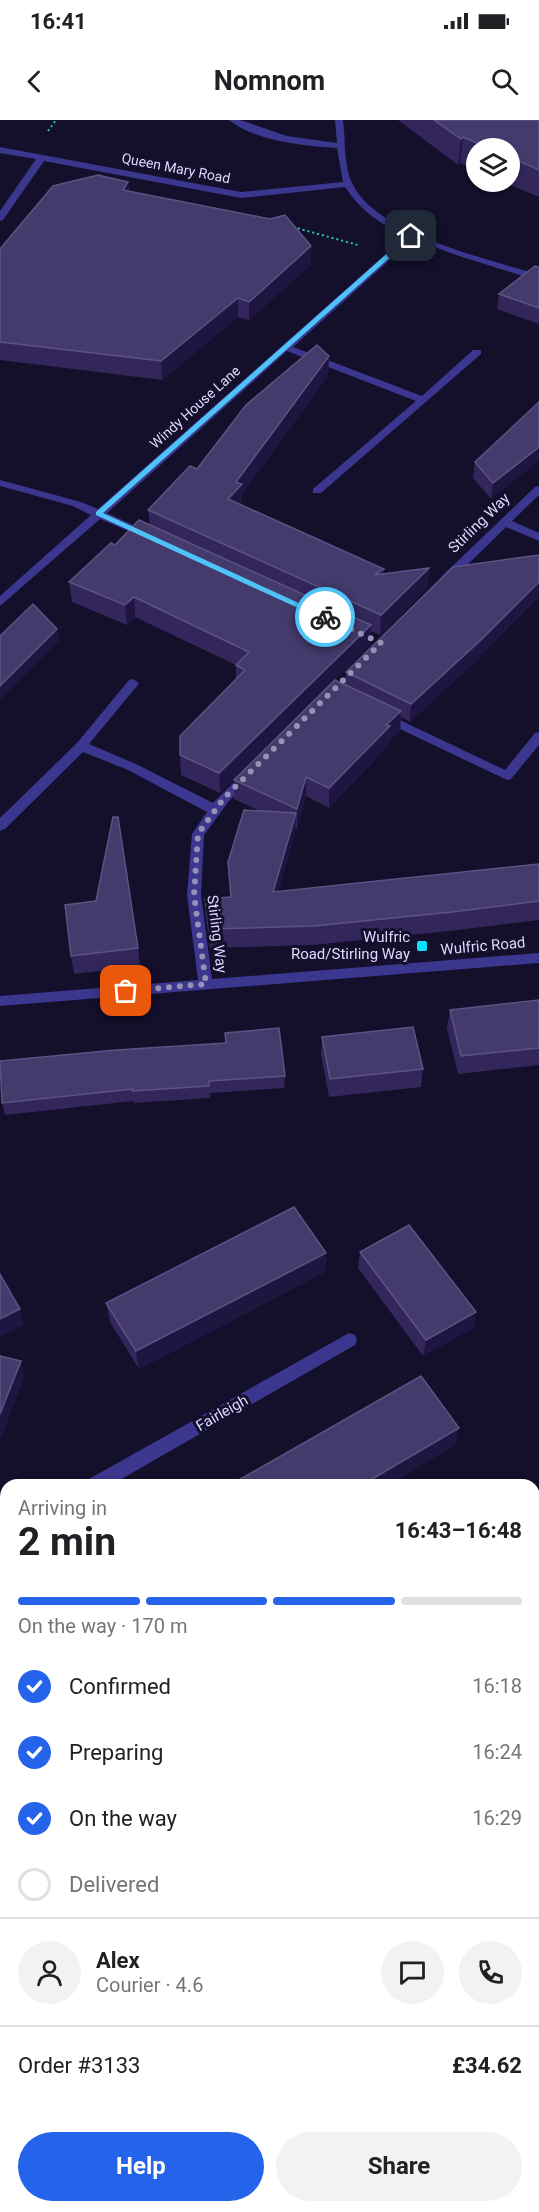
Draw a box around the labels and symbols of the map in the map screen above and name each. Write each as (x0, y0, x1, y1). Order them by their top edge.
street label: Queen Mary Road (120, 150, 232, 186)
pin (385, 210, 436, 261)
street label: Windy House Lane (147, 362, 243, 452)
street label: Stirling Way (445, 489, 513, 557)
courier (295, 587, 355, 647)
street label: Stirling Way (203, 894, 231, 974)
place label: Wulfric Road/Stirling Way (291, 928, 410, 963)
street label: Wulfric Road (440, 933, 526, 959)
marker: Wulfric Road/Stirling Way (415, 939, 429, 953)
pin (100, 965, 151, 1016)
street label: Fairleigh (193, 1391, 251, 1435)

